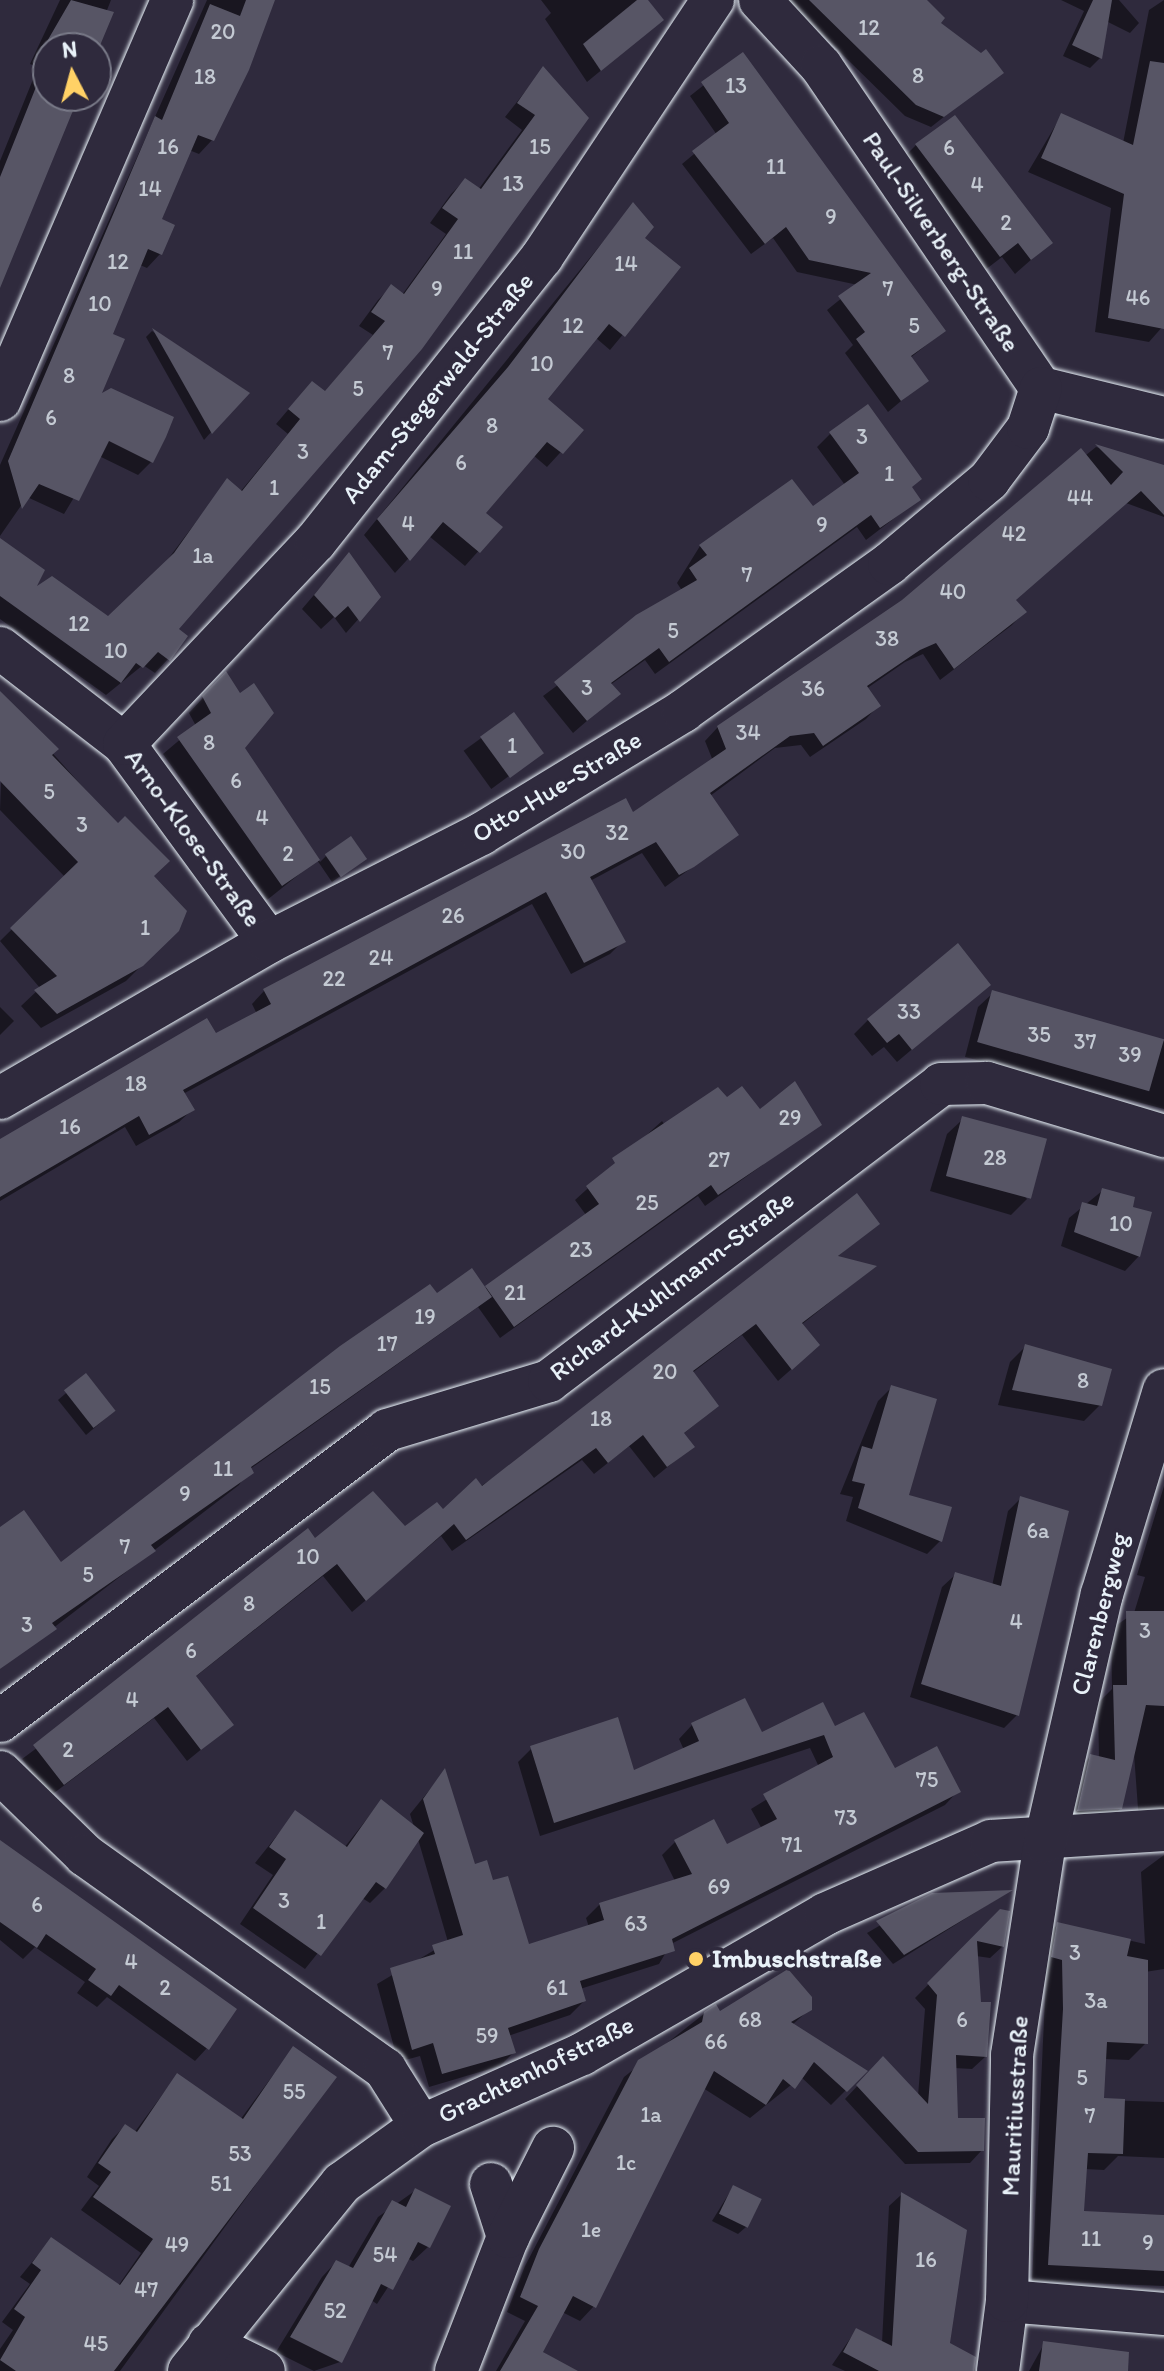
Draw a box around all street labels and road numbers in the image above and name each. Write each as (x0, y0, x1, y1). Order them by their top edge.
street label: Paul-Silverberg-Straße (856, 126, 1026, 358)
street label: Adam-Stegerwald-Straße (335, 266, 541, 510)
street label: Otto-Hue-Straße (467, 724, 647, 850)
street label: Arno-Klose-Straße (118, 743, 268, 933)
street label: Richard-Kuhlmann-Straße (544, 1184, 800, 1388)
street label: Clarenbergweg (1065, 1529, 1135, 1699)
street label: Grachtenhofstraße (433, 2009, 639, 2131)
street label: Mauritiusstraße (995, 2015, 1035, 2197)

